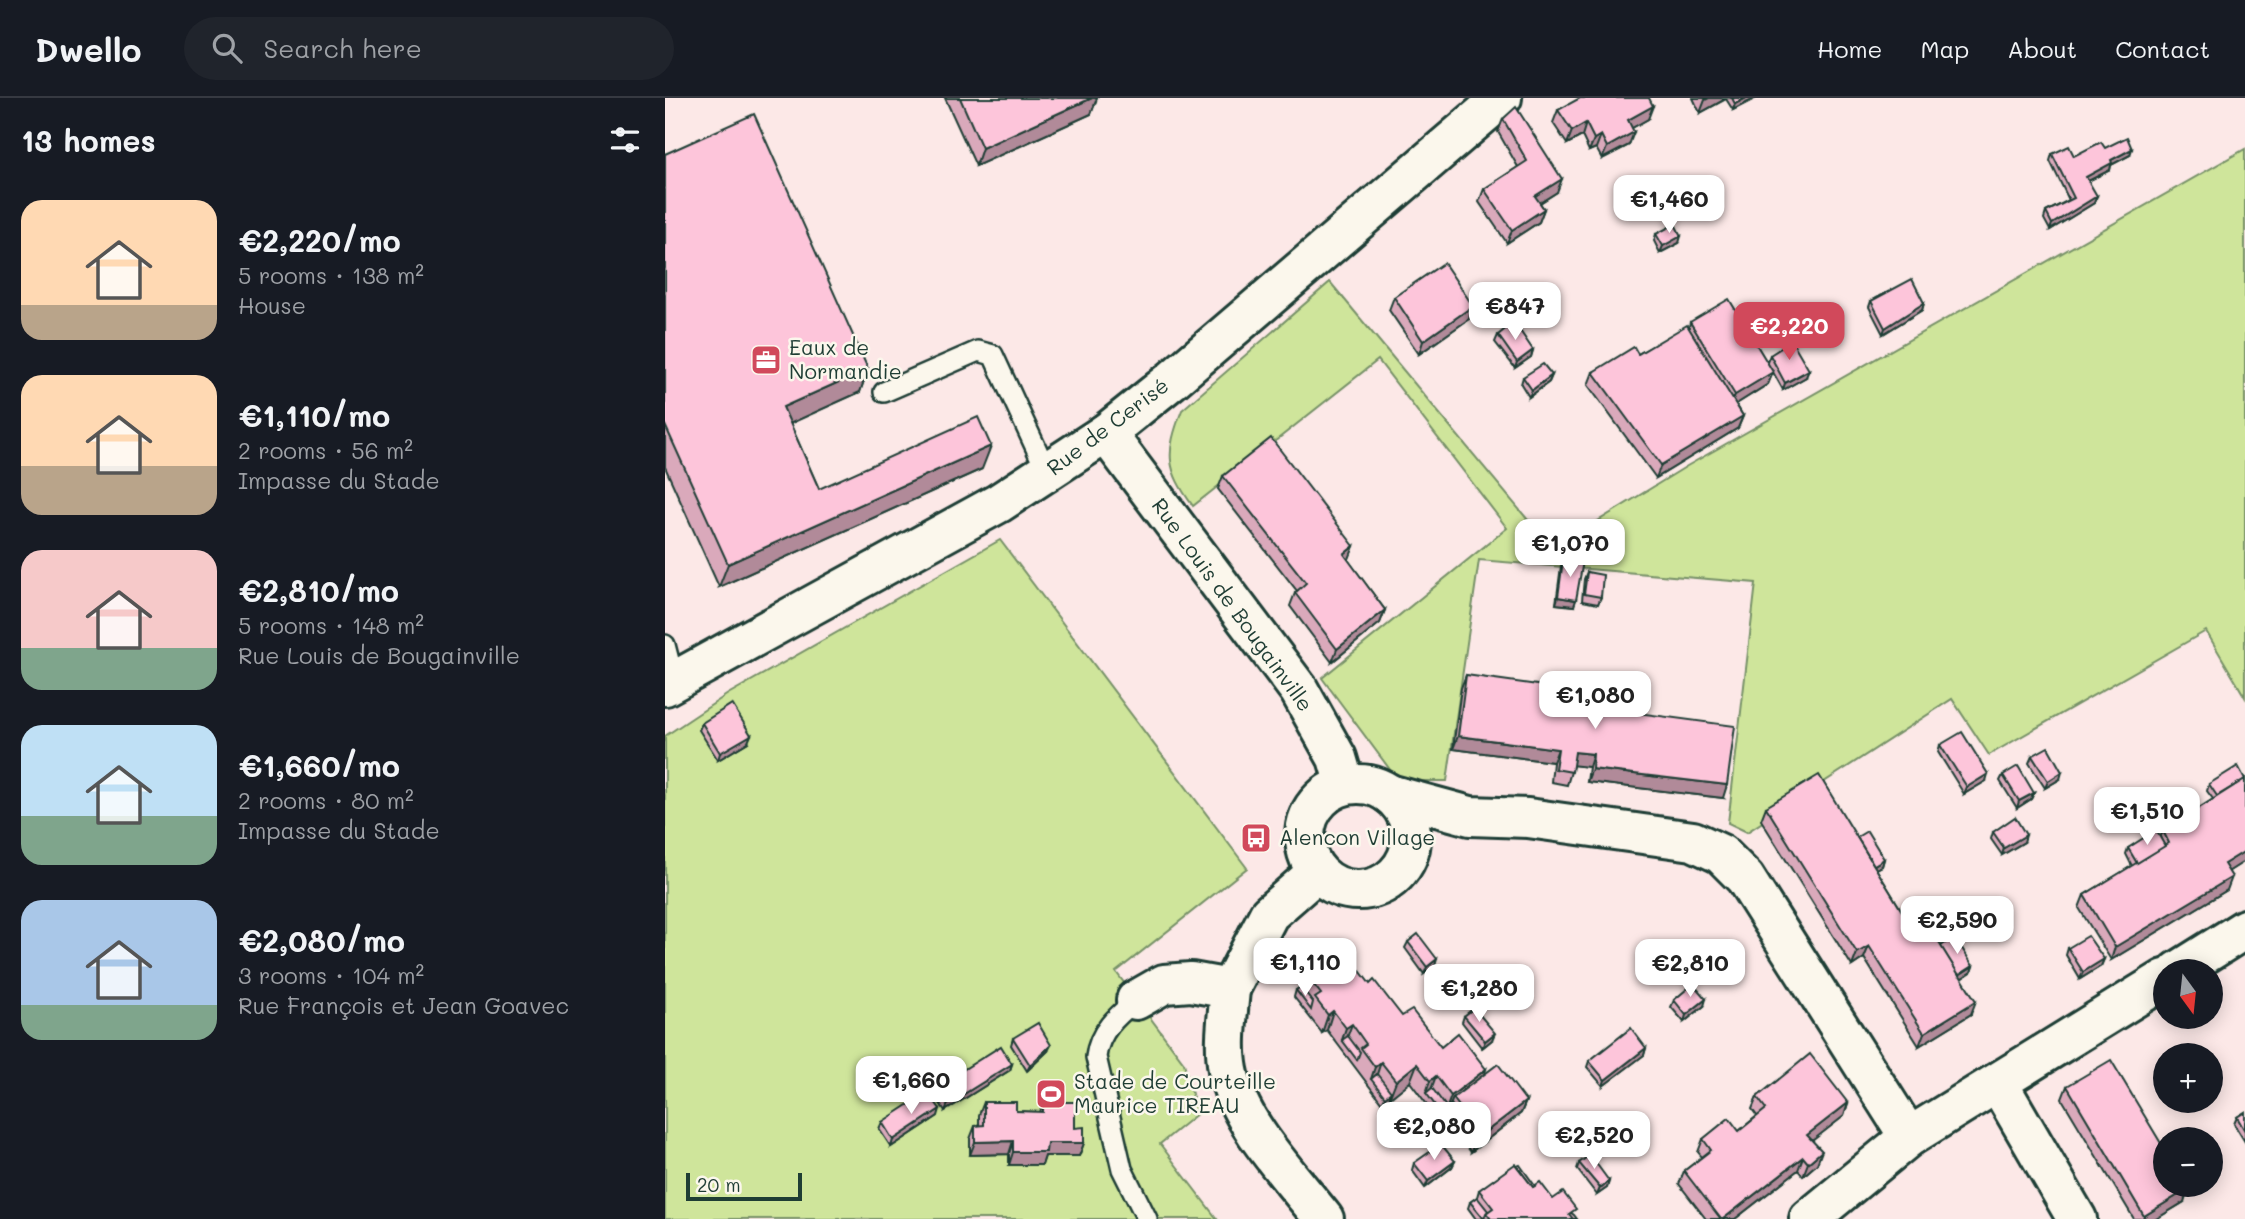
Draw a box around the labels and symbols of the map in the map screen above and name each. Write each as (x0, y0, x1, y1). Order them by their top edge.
pin: €1,460 (1612, 176, 1726, 235)
pin: €847 (1474, 282, 1556, 342)
pin: €2,220 (1732, 302, 1846, 362)
place label: Eaux de Normandie (789, 333, 902, 384)
office icon: Eaux de Normandie (749, 343, 783, 377)
street label: Rue de Cerisé (1041, 371, 1173, 480)
street label: Rue Louis de Bougainville (1147, 492, 1320, 716)
pin: €1,070 (1513, 519, 1627, 579)
pin: €1,080 (1538, 672, 1652, 731)
pin: €1,510 (2090, 788, 2204, 847)
bus stop icon: Alencon Village (1239, 821, 1273, 855)
place label: Alencon Village (1279, 823, 1435, 850)
pin: €2,590 (1900, 896, 2014, 956)
pin: €1,110 (1248, 939, 1362, 998)
pin: €2,810 (1633, 940, 1747, 999)
north arrow (2153, 959, 2223, 1029)
pin: €1,280 (1422, 964, 1536, 1024)
pin: €1,660 (854, 1056, 968, 1116)
place label: Stade de Courteille Maurice TIREAU (1074, 1067, 1276, 1118)
sports icon: Stade de Courteille Maurice TIREAU (1034, 1077, 1068, 1111)
pin: €2,080 (1377, 1102, 1491, 1162)
pin: €2,520 (1537, 1112, 1651, 1171)
scale bar (686, 1170, 801, 1202)

